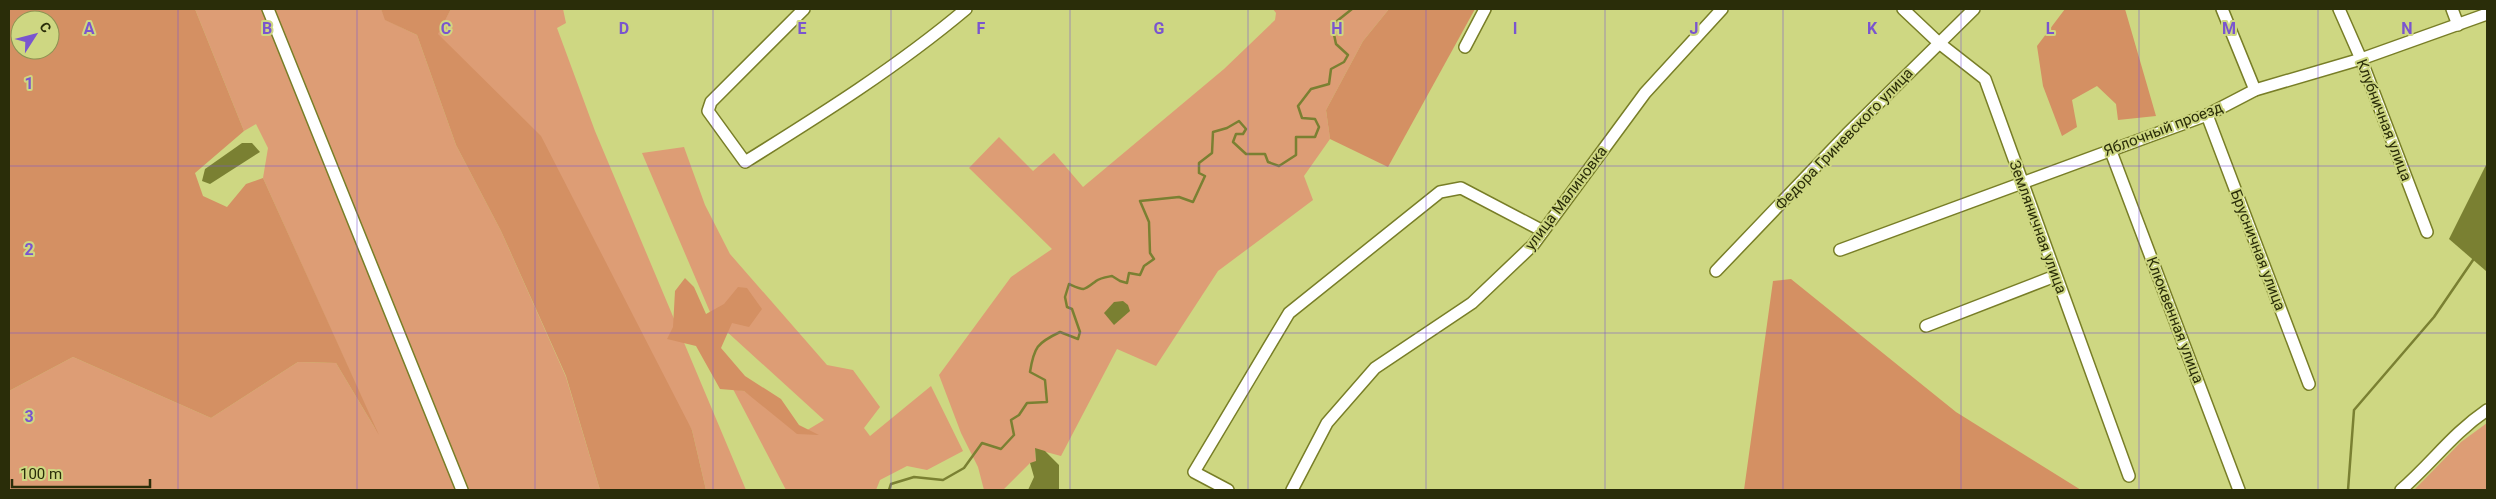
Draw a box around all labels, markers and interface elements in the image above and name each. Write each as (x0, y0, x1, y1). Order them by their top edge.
north arrow (10, 10, 60, 60)
text: С (36, 19, 55, 36)
text: A (84, 19, 95, 38)
text: B (262, 19, 272, 38)
text: C (441, 19, 451, 38)
text: D (619, 19, 629, 38)
text: E (798, 19, 807, 38)
text: F (977, 19, 986, 38)
text: G (1154, 19, 1165, 38)
text: H (1331, 19, 1343, 38)
text: I (1513, 19, 1517, 38)
text: J (1690, 19, 1698, 38)
text: K (1867, 19, 1878, 38)
text: L (2046, 19, 2055, 38)
text: M (2222, 19, 2236, 38)
text: N (2401, 19, 2413, 38)
street label: Клубничная улица (2352, 57, 2416, 183)
street label: Федора Гриневского улица (1771, 64, 1917, 214)
text: 1 (24, 74, 34, 93)
street label: Яблочный проезд (2101, 98, 2225, 160)
street label: улица Малиновка (1521, 142, 1611, 254)
street label: Земляничная улица (2006, 158, 2070, 296)
street label: Брусничная улица (2227, 187, 2289, 313)
text: 2 (24, 240, 34, 259)
street label: Клюквенная улица (2143, 254, 2207, 386)
text: 3 (24, 407, 34, 426)
scale bar (12, 456, 150, 488)
text: 100 m (20, 465, 62, 483)

